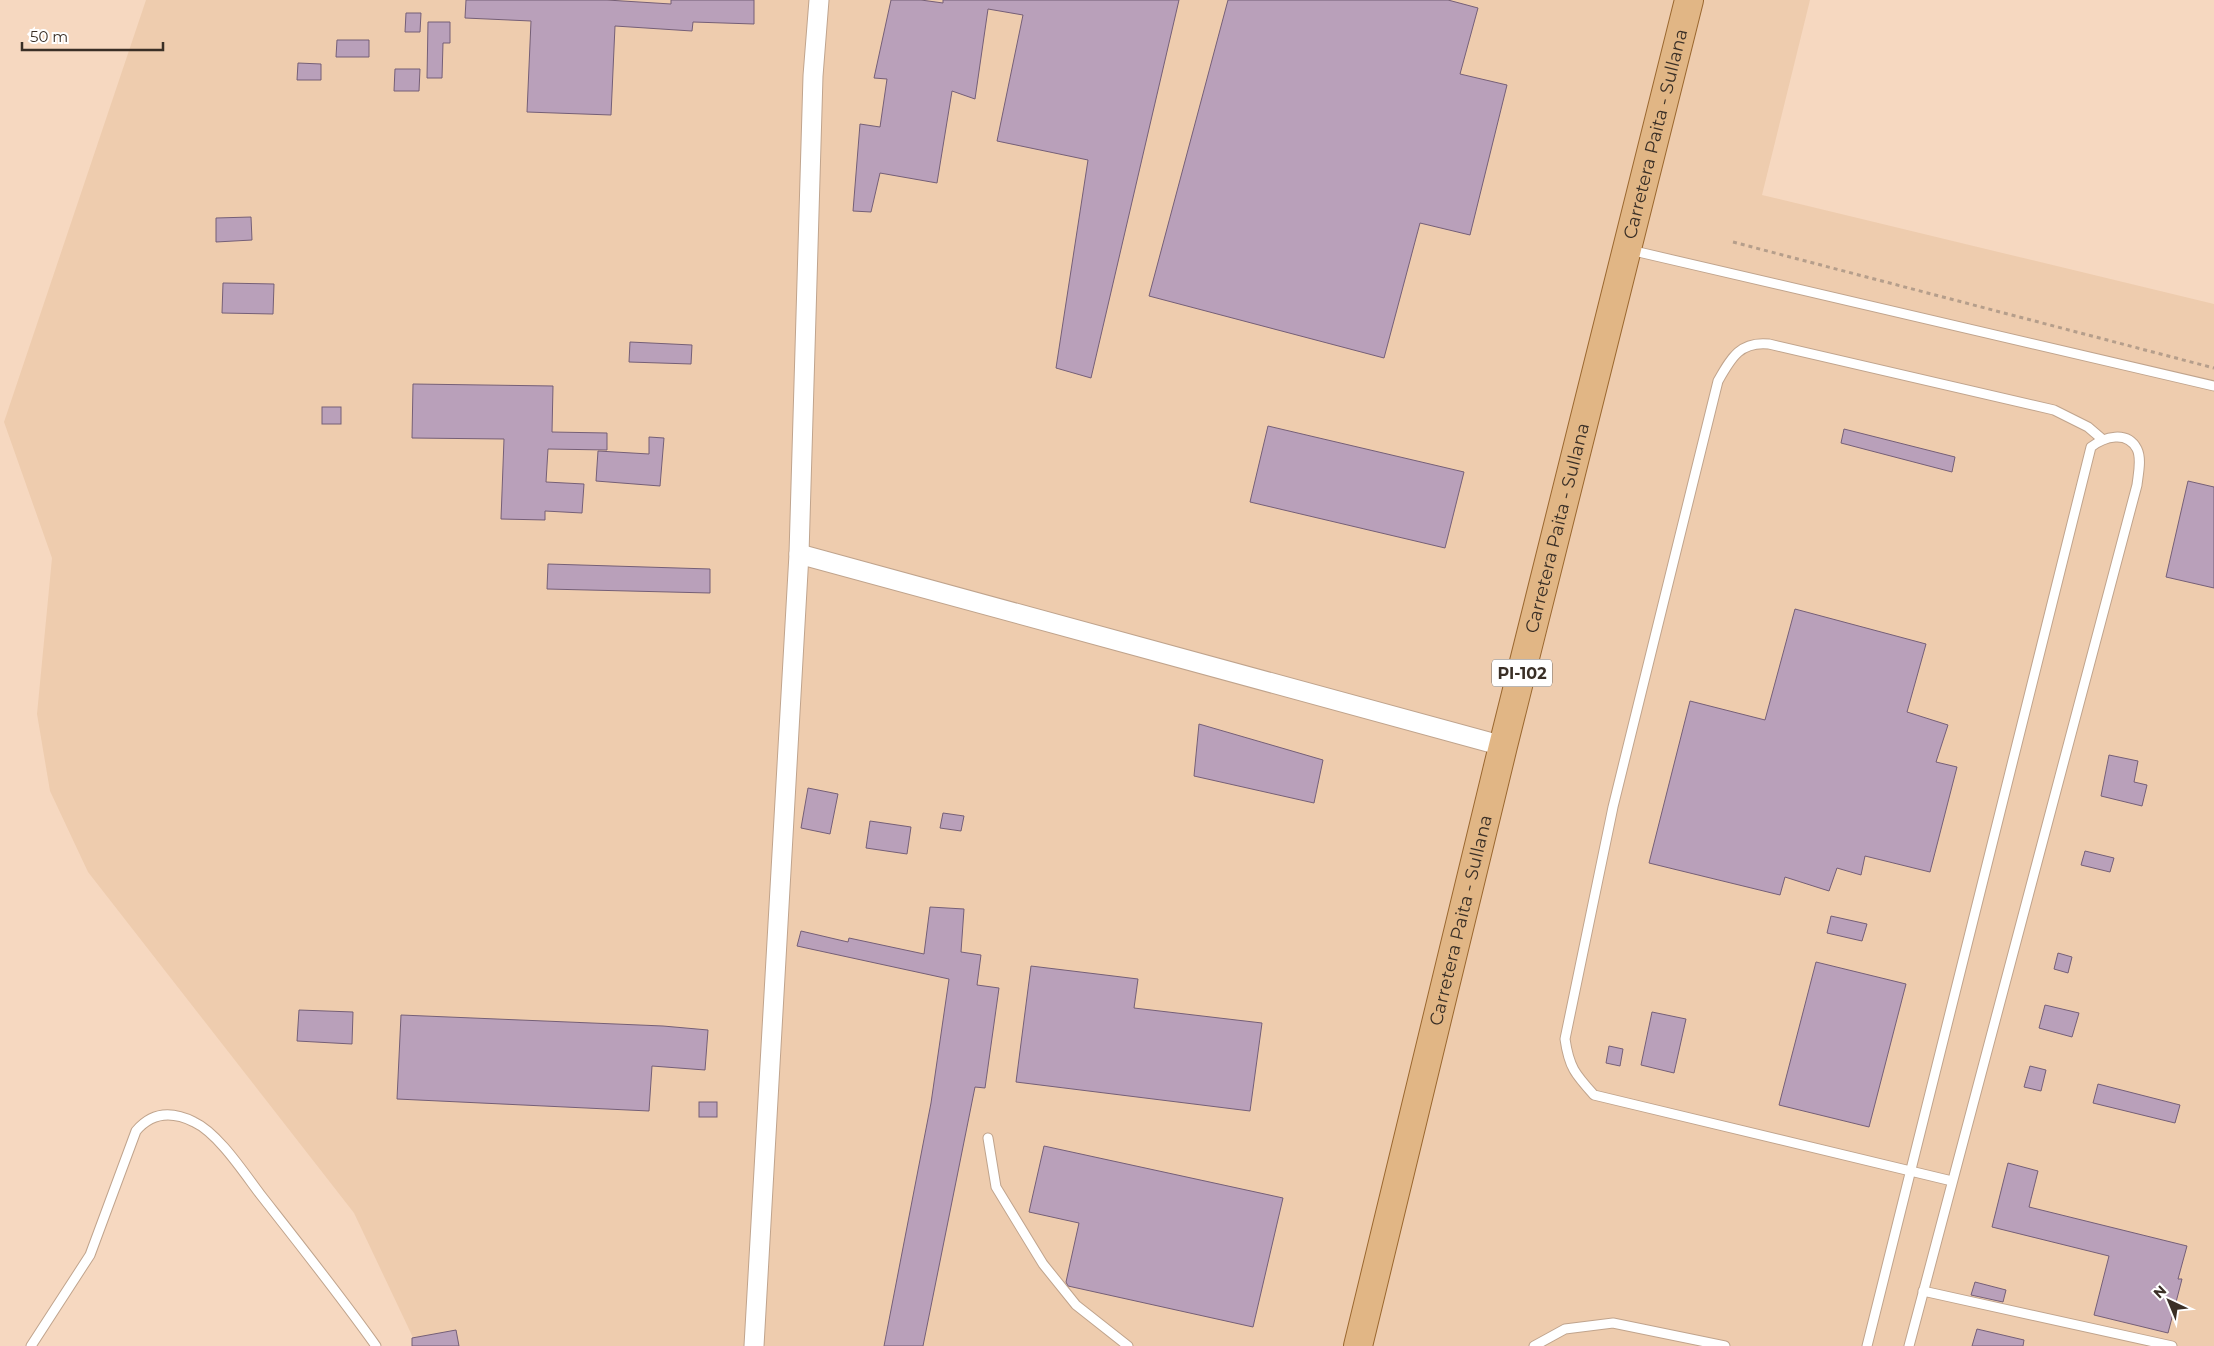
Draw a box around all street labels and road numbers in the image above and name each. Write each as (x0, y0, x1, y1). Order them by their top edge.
street label: Carretera Paita - Sullana (1619, 27, 1692, 241)
street label: Carretera Paita - Sullana (1521, 420, 1594, 635)
road number: PI-102 (1492, 660, 1552, 686)
street label: Carretera Paita - Sullana (1425, 813, 1497, 1028)

